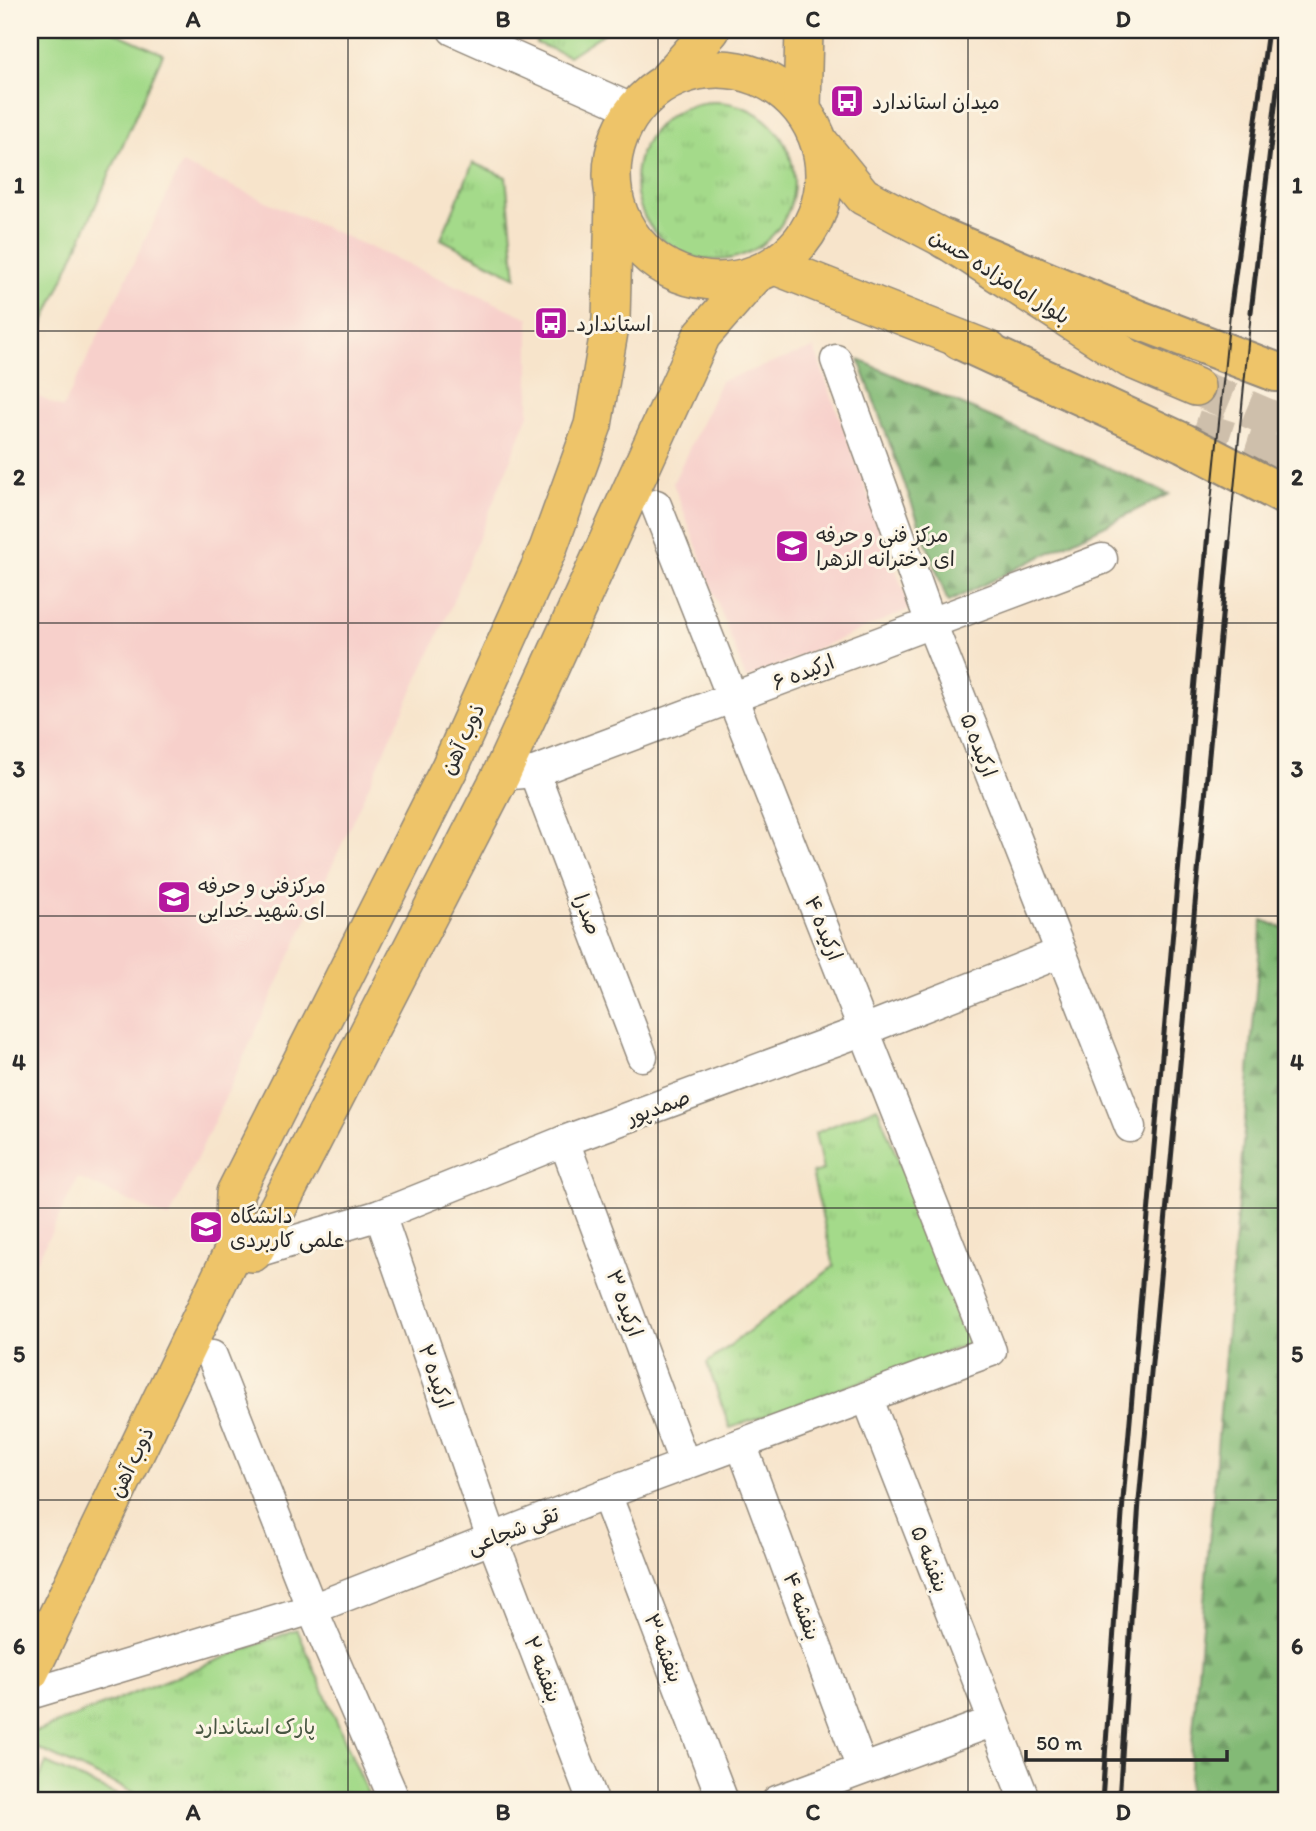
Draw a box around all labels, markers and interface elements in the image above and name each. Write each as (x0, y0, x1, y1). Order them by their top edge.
text: A (185, 5, 201, 33)
text: B (496, 5, 511, 33)
text: C (806, 5, 821, 33)
text: D (1115, 5, 1131, 33)
bus stop icon: میدان استاندارد (828, 82, 866, 120)
place label: میدان استاندارد (872, 89, 1000, 114)
text: 1 (14, 171, 25, 199)
text: 1 (1292, 171, 1303, 199)
street label: بلوار امامزاده حسن (925, 223, 1075, 330)
bus stop icon: استاندارد (532, 304, 570, 342)
place label: استاندارد (576, 311, 651, 336)
text: 2 (13, 463, 26, 491)
text: 2 (1291, 463, 1304, 491)
place label: مرکز فنی و حرفه ای دخترانه الزهرا (816, 522, 955, 571)
school or university icon: مرکز فنی و حرفه ای دخترانه الزهرا (773, 527, 811, 565)
street label: ارکیده ۶ (768, 649, 838, 695)
street label: ذوب آهن (435, 699, 490, 779)
street label: ارکیده ۵ (955, 710, 1003, 780)
text: 3 (13, 755, 26, 783)
text: 3 (1291, 755, 1304, 783)
place label: مرکزفنی و حرفه ای شهید خدایی (198, 873, 326, 924)
school or university icon: مرکزفنی و حرفه ای شهید خدایی (155, 878, 193, 916)
street label: صدرا (569, 890, 607, 938)
street label: ارکیده ۴ (800, 892, 848, 964)
text: 4 (12, 1048, 26, 1076)
text: 4 (1290, 1048, 1304, 1076)
street label: صمدپور (622, 1084, 694, 1131)
place label: دانشگاه علمی کاربردی (230, 1203, 345, 1254)
school or university icon: دانشگاه علمی کاربردی (187, 1208, 225, 1246)
street label: ارکیده ۳ (601, 1266, 649, 1340)
text: 5 (13, 1340, 25, 1368)
text: 5 (1291, 1340, 1303, 1368)
street label: ارکیده ۲ (413, 1341, 459, 1411)
street label: ذوب آهن (103, 1423, 160, 1502)
street label: تقی شجاعی (464, 1501, 564, 1561)
street label: بنفشه ۵ (905, 1522, 954, 1596)
street label: بنفشه ۴ (777, 1569, 826, 1644)
street label: بنفشه ۳ (638, 1610, 689, 1686)
text: 6 (13, 1632, 25, 1660)
street label: بنفشه ۲ (518, 1632, 567, 1706)
text: 6 (1291, 1632, 1303, 1660)
park label: پارک استاندارد (195, 1714, 315, 1740)
scale bar (1026, 1719, 1227, 1763)
text: 50 m (1036, 1730, 1083, 1755)
text: A (185, 1798, 201, 1826)
text: B (496, 1798, 511, 1826)
text: C (806, 1798, 821, 1826)
text: D (1115, 1798, 1131, 1826)

